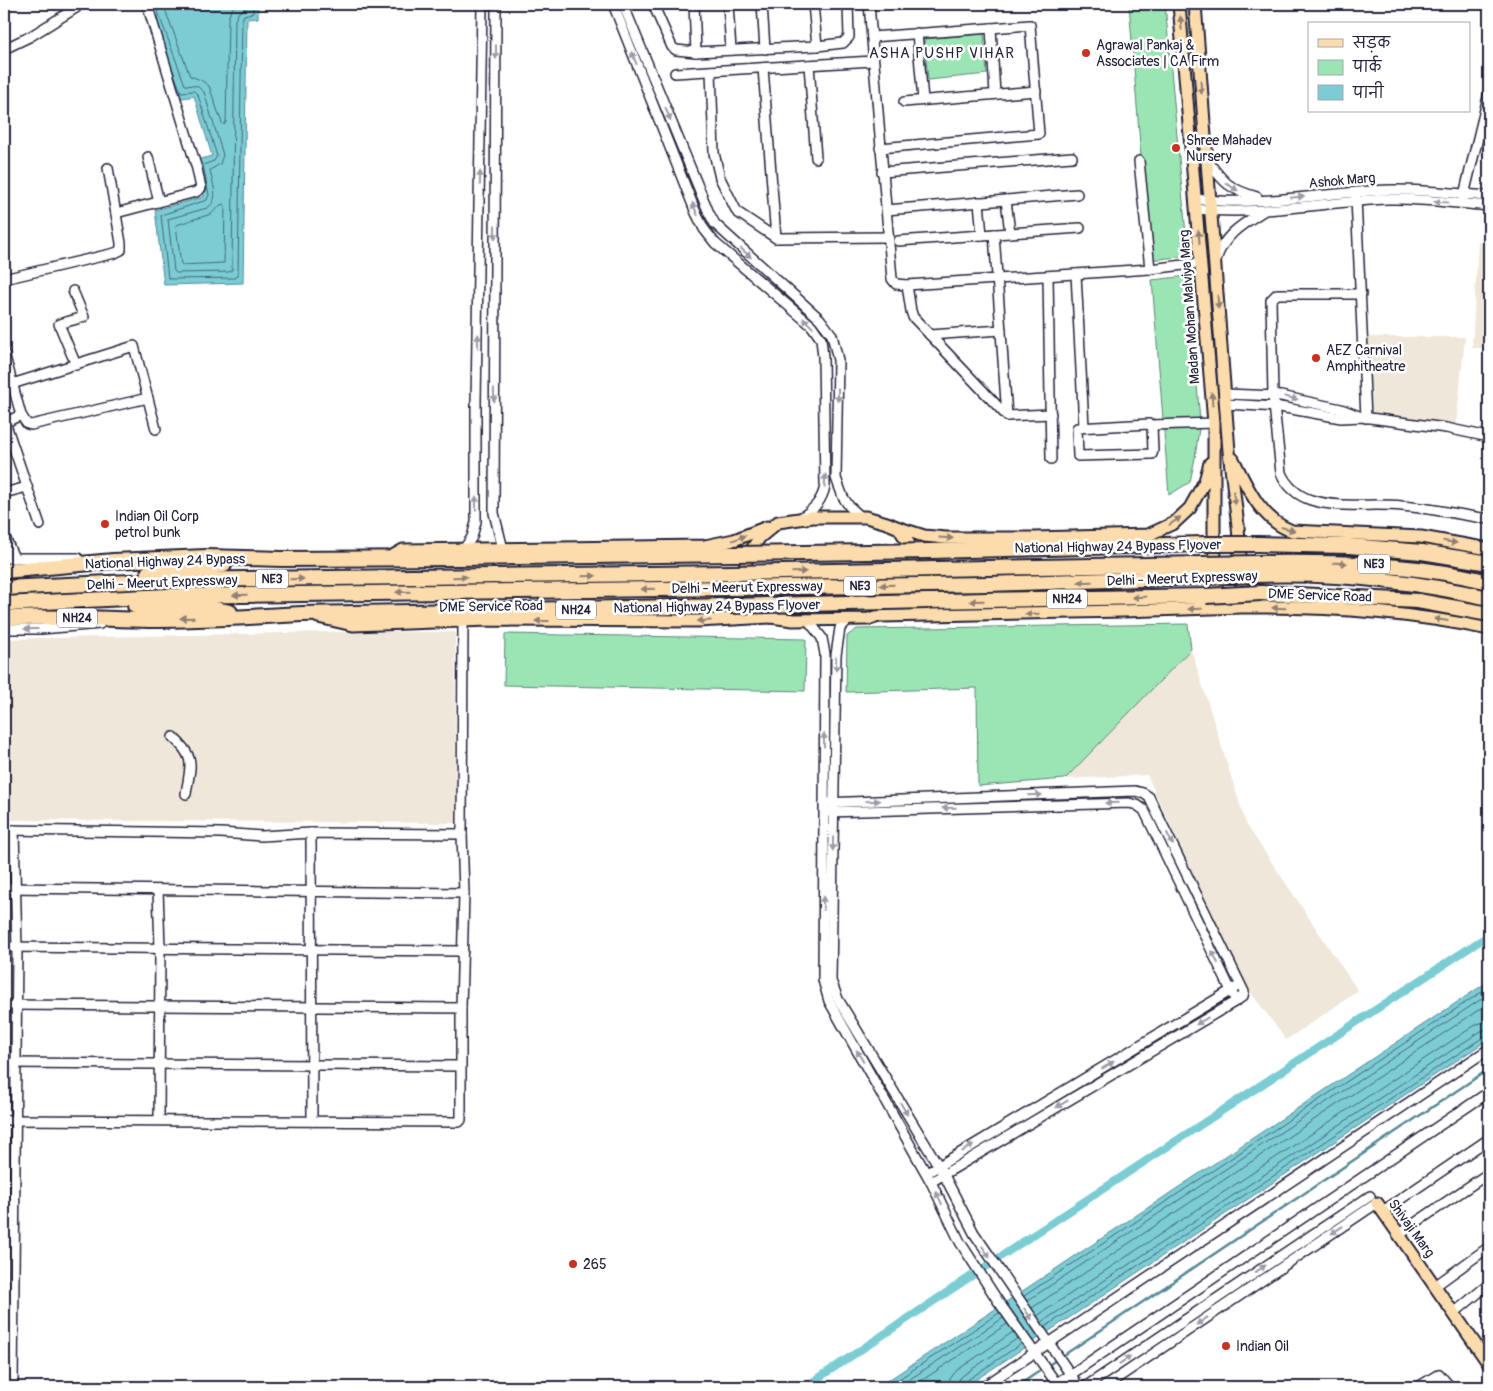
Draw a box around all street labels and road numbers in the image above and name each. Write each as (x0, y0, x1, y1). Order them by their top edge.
street label: Ashok Marg (1308, 169, 1376, 192)
street label: Madan Mohan Malviya Marg (1176, 229, 1203, 385)
street label: National Highway 24 Bypass Flyover (1014, 536, 1222, 557)
street label: National Highway 24 Bypass (85, 550, 246, 573)
road number: NE3 (1358, 554, 1390, 574)
street label: Delhi - Meerut Expressway (1106, 567, 1258, 590)
road number: NE3 (256, 570, 288, 588)
street label: Delhi - Meerut Expressway (86, 571, 238, 594)
road number: NE3 (844, 576, 876, 596)
street label: Delhi - Meerut Expressway (671, 578, 823, 597)
street label: DME Service Road (1268, 585, 1372, 606)
road number: NH24 (1047, 590, 1087, 608)
street label: National Highway 24 Bypass Flyover (613, 596, 821, 617)
street label: DME Service Road (439, 597, 543, 616)
road number: NH24 (556, 600, 596, 620)
road number: NH24 (57, 608, 97, 628)
street label: Shivaji Marg (1385, 1196, 1438, 1261)

